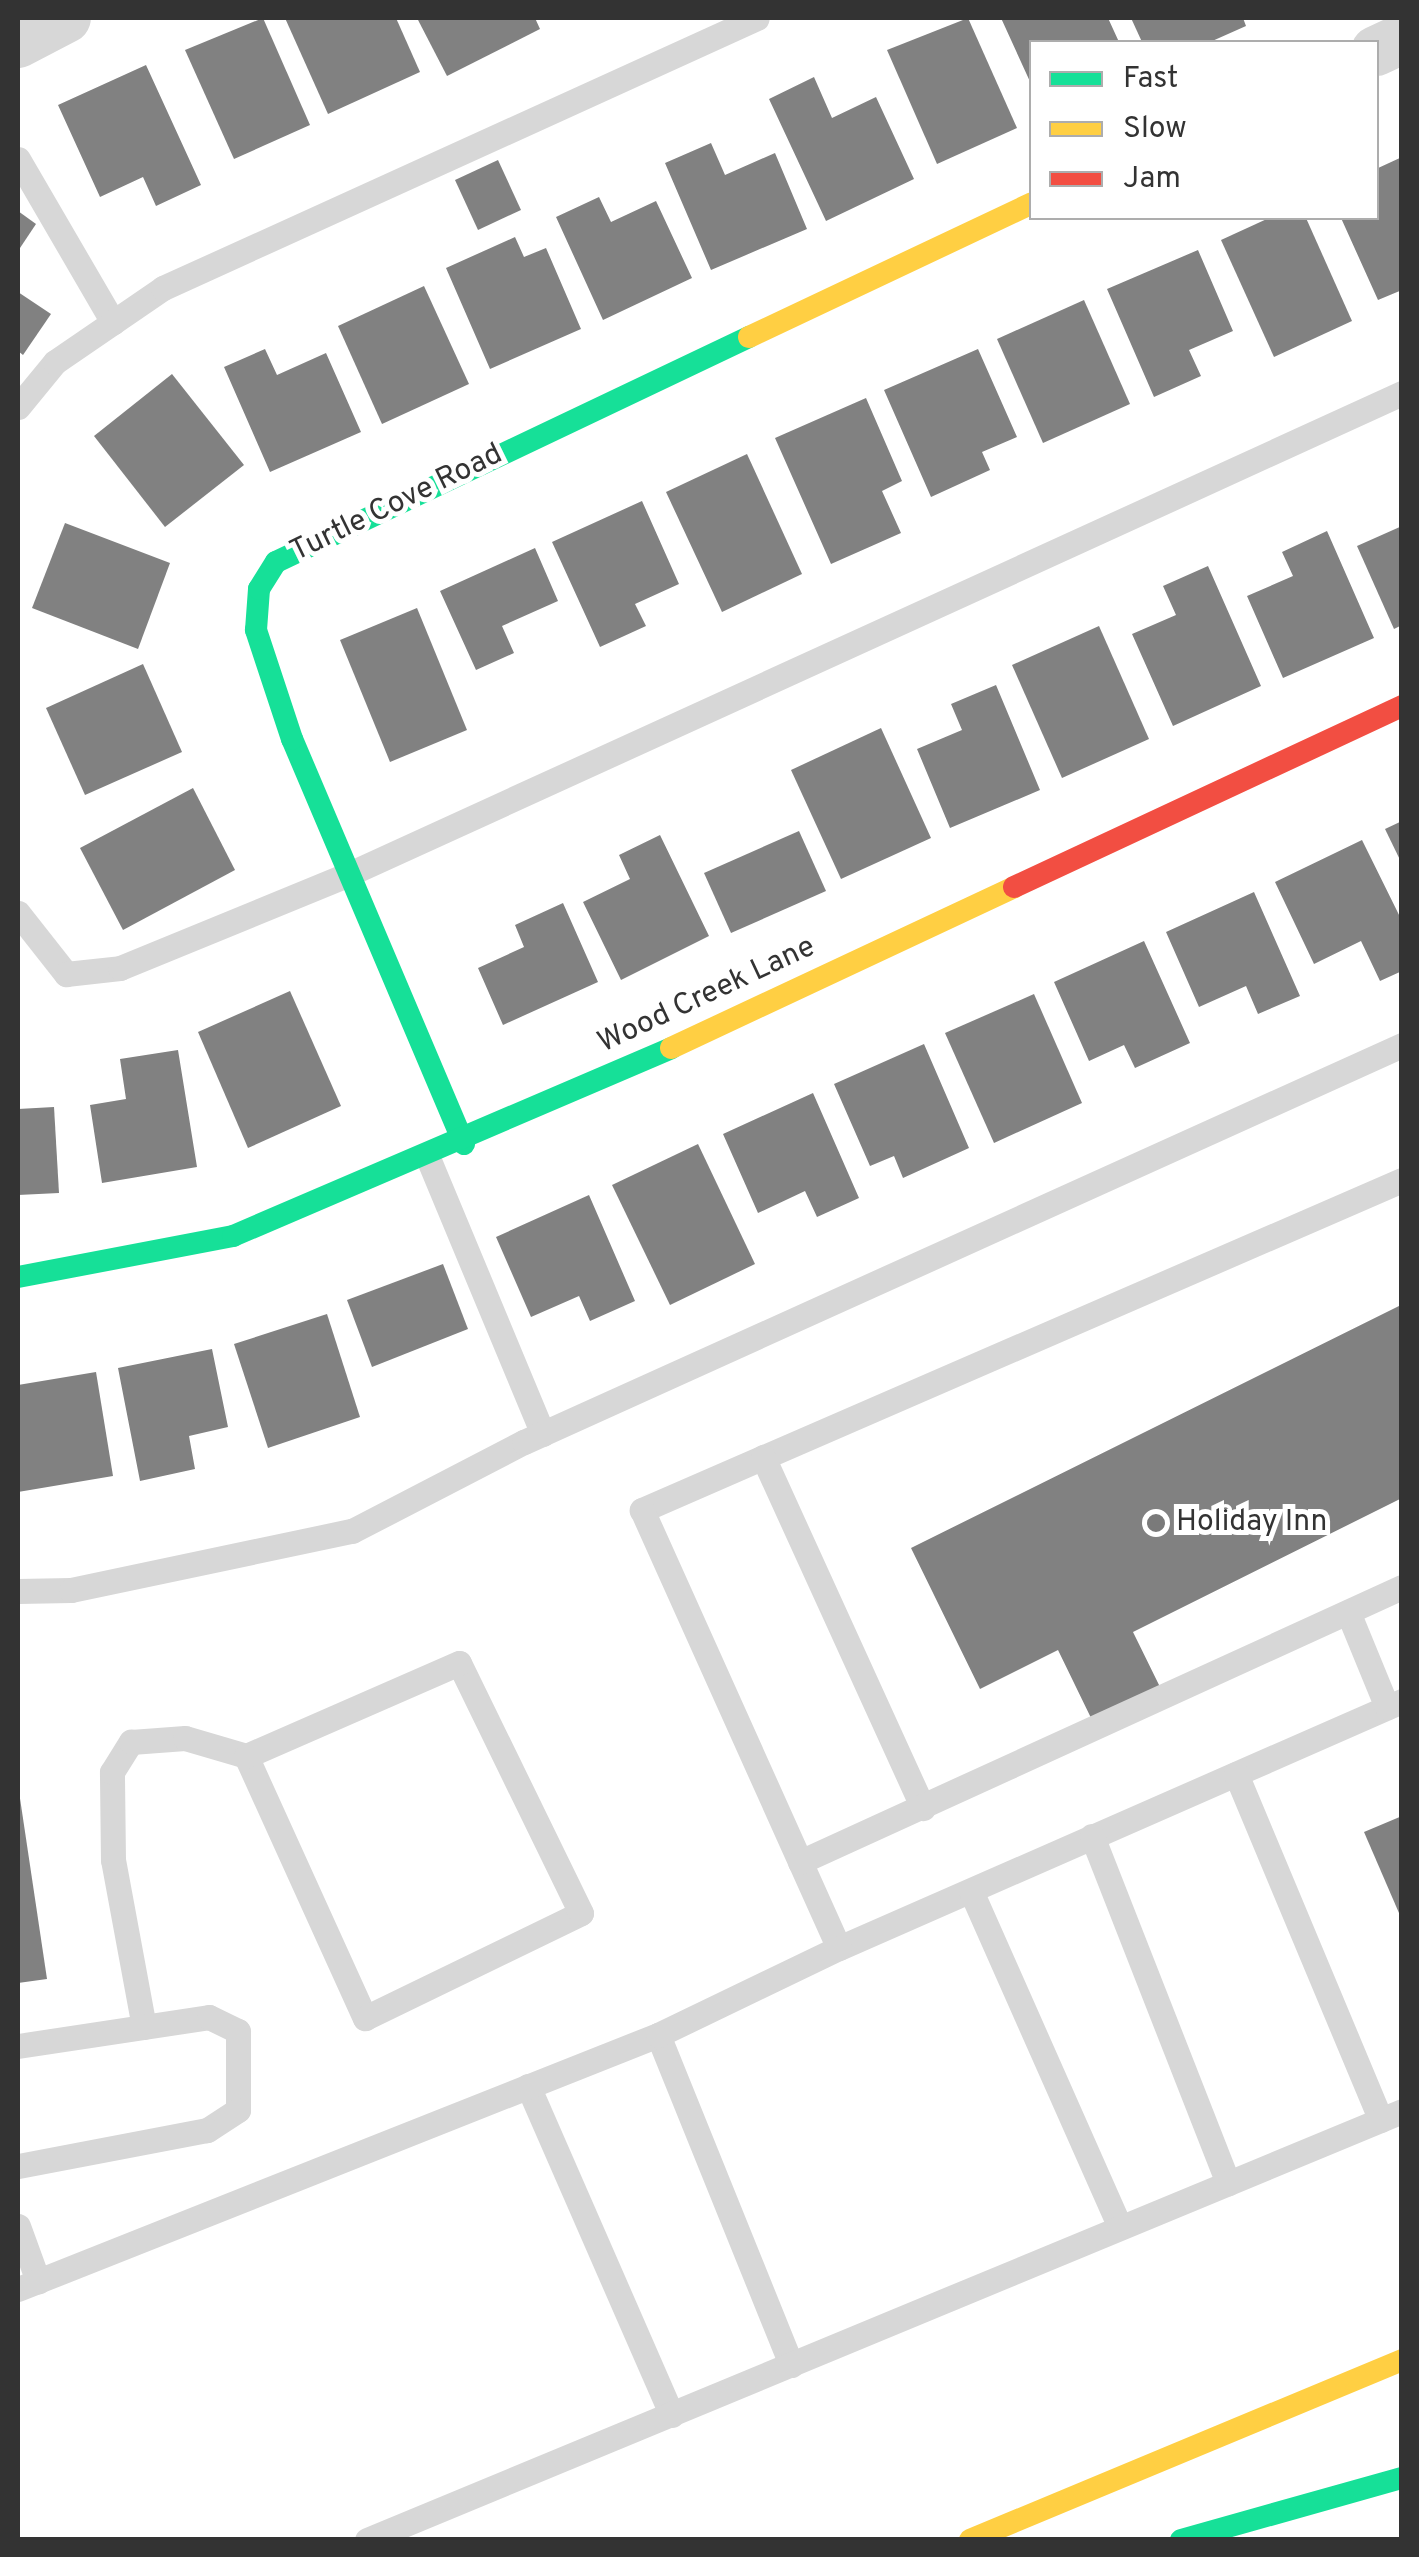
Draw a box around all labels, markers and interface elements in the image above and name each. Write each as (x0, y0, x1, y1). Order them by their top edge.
legend (1029, 40, 1379, 220)
text: Fast (1123, 61, 1178, 98)
text: Slow (1123, 111, 1187, 148)
text: Jam (1123, 161, 1181, 198)
street label: Turtle Cove Road (285, 437, 509, 571)
street label: Wood Creek Lane (593, 930, 821, 1062)
place label: Holiday Inn (1176, 1505, 1327, 1541)
marker: Holiday Inn (1145, 1512, 1167, 1534)

